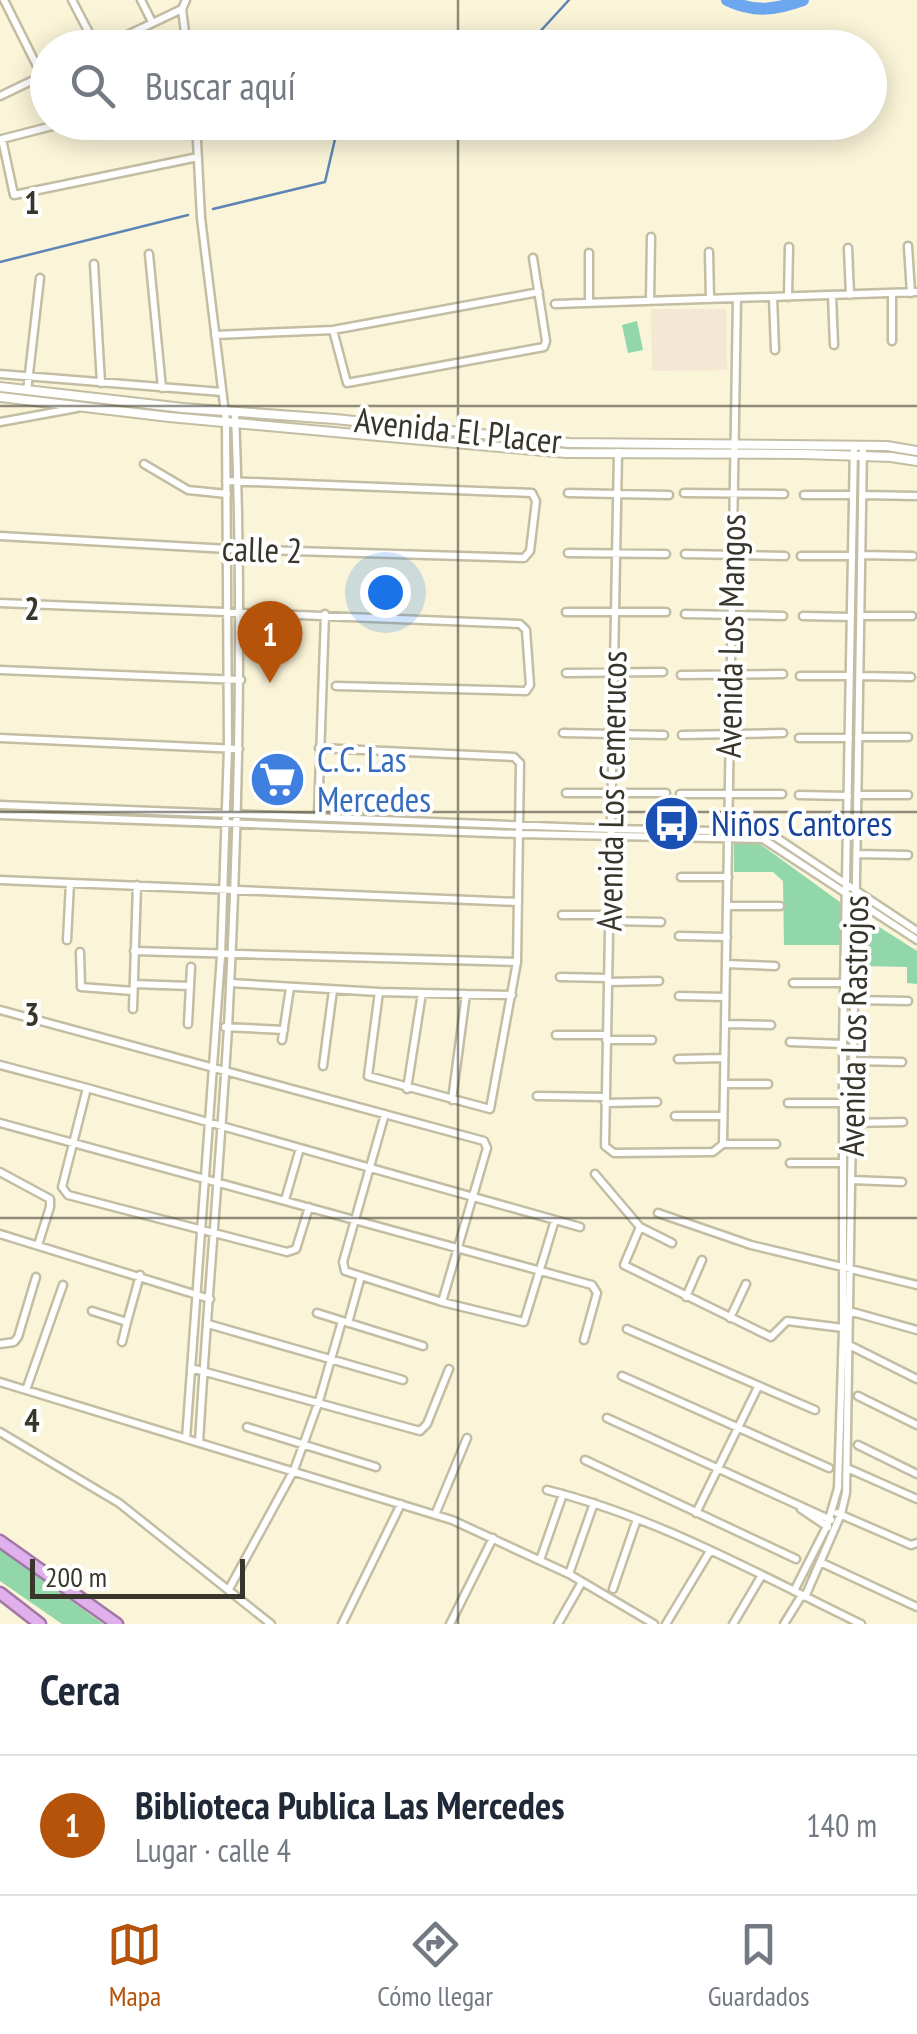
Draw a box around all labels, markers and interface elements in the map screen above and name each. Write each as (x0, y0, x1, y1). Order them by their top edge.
search box (30, 30, 887, 140)
icon: search (65, 58, 120, 113)
text: Buscar aquí (145, 61, 296, 110)
text: 1 (24, 181, 40, 223)
street label: Avenida El Placer (353, 396, 564, 464)
street label: Avenida Los Mangos (705, 514, 755, 758)
street label: calle 2 (221, 525, 303, 573)
your location (360, 567, 411, 618)
text: 2 (24, 587, 40, 629)
pin: 1 (238, 600, 302, 683)
street label: Avenida Los Cemerucos (586, 650, 636, 932)
place label: C.C. Las Mercedes (317, 736, 431, 822)
supermarket icon: C.C. Las Mercedes (248, 750, 308, 810)
bus stop icon: Niños Cantores (642, 794, 702, 854)
place label: Niños Cantores (711, 800, 892, 846)
street label: Avenida Los Rastrojos (828, 895, 878, 1157)
text: 3 (24, 993, 40, 1035)
text: 4 (24, 1399, 40, 1441)
scale bar (30, 1554, 245, 1598)
text: 200 m (45, 1558, 107, 1595)
text: Cerca (40, 1662, 120, 1717)
text: Biblioteca Publica Las Mercedes (135, 1780, 564, 1829)
text: 1 (65, 1804, 80, 1846)
text: 140 m (806, 1804, 877, 1846)
text: Lugar · calle 4 (135, 1829, 291, 1871)
tab: Mapa (107, 1917, 162, 2014)
tab: Cómo llegar (377, 1917, 493, 2014)
tab: Guardados (708, 1917, 810, 2014)

